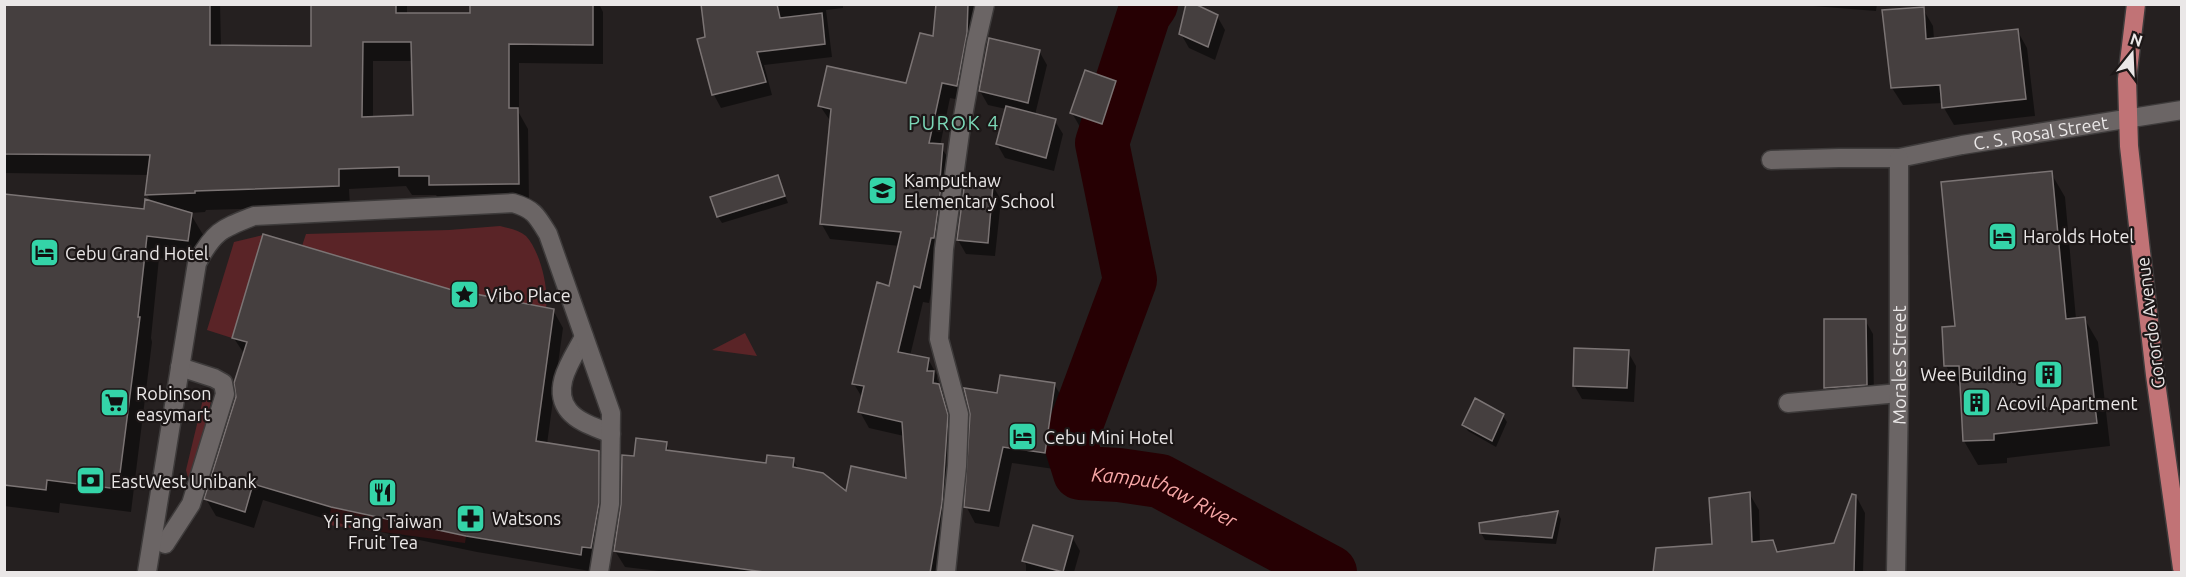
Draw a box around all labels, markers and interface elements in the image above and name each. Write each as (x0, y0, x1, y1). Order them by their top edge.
north arrow (2102, 24, 2162, 84)
text: N (2128, 29, 2145, 50)
district label: PUROK 4 (908, 111, 1000, 134)
street label: C. S. Rosal Street (1972, 112, 2109, 153)
place label: Kamputhaw Elementary School (904, 170, 1055, 211)
school or university icon: Kamputhaw Elementary School (867, 174, 899, 206)
hotel icon: Harolds Hotel (1986, 220, 2018, 252)
place label: Harolds Hotel (2023, 226, 2134, 246)
hotel icon: Cebu Grand Hotel (28, 237, 60, 269)
place label: Cebu Grand Hotel (65, 243, 209, 263)
street label: Gorordo Avenue (2132, 256, 2168, 390)
place icon: Vibo Place (449, 279, 481, 311)
place label: Vibo Place (486, 285, 571, 305)
street label: Morales Street (1888, 305, 1909, 425)
building icon: Wee Building (2032, 358, 2064, 390)
place label: Wee Building (1920, 364, 2027, 384)
place label: Robinson easymart (136, 383, 212, 424)
supermarket icon: Robinson easymart (99, 387, 131, 419)
building icon: Acovil Apartment (1960, 387, 1992, 419)
place label: Acovil Apartment (1997, 393, 2138, 413)
hotel icon: Cebu Mini Hotel (1007, 421, 1039, 453)
place label: Cebu Mini Hotel (1044, 427, 1174, 447)
water label: Kamputhaw River (1091, 462, 1242, 532)
bank icon: EastWest Unibank (74, 465, 106, 497)
place label: EastWest Unibank (111, 471, 257, 491)
restaurant icon: Yi Fang Taiwan Fruit Tea (367, 476, 399, 508)
pharmacy icon: Watsons (455, 502, 487, 534)
place label: Watsons (492, 508, 561, 528)
place label: Yi Fang Taiwan Fruit Tea (324, 511, 442, 552)

